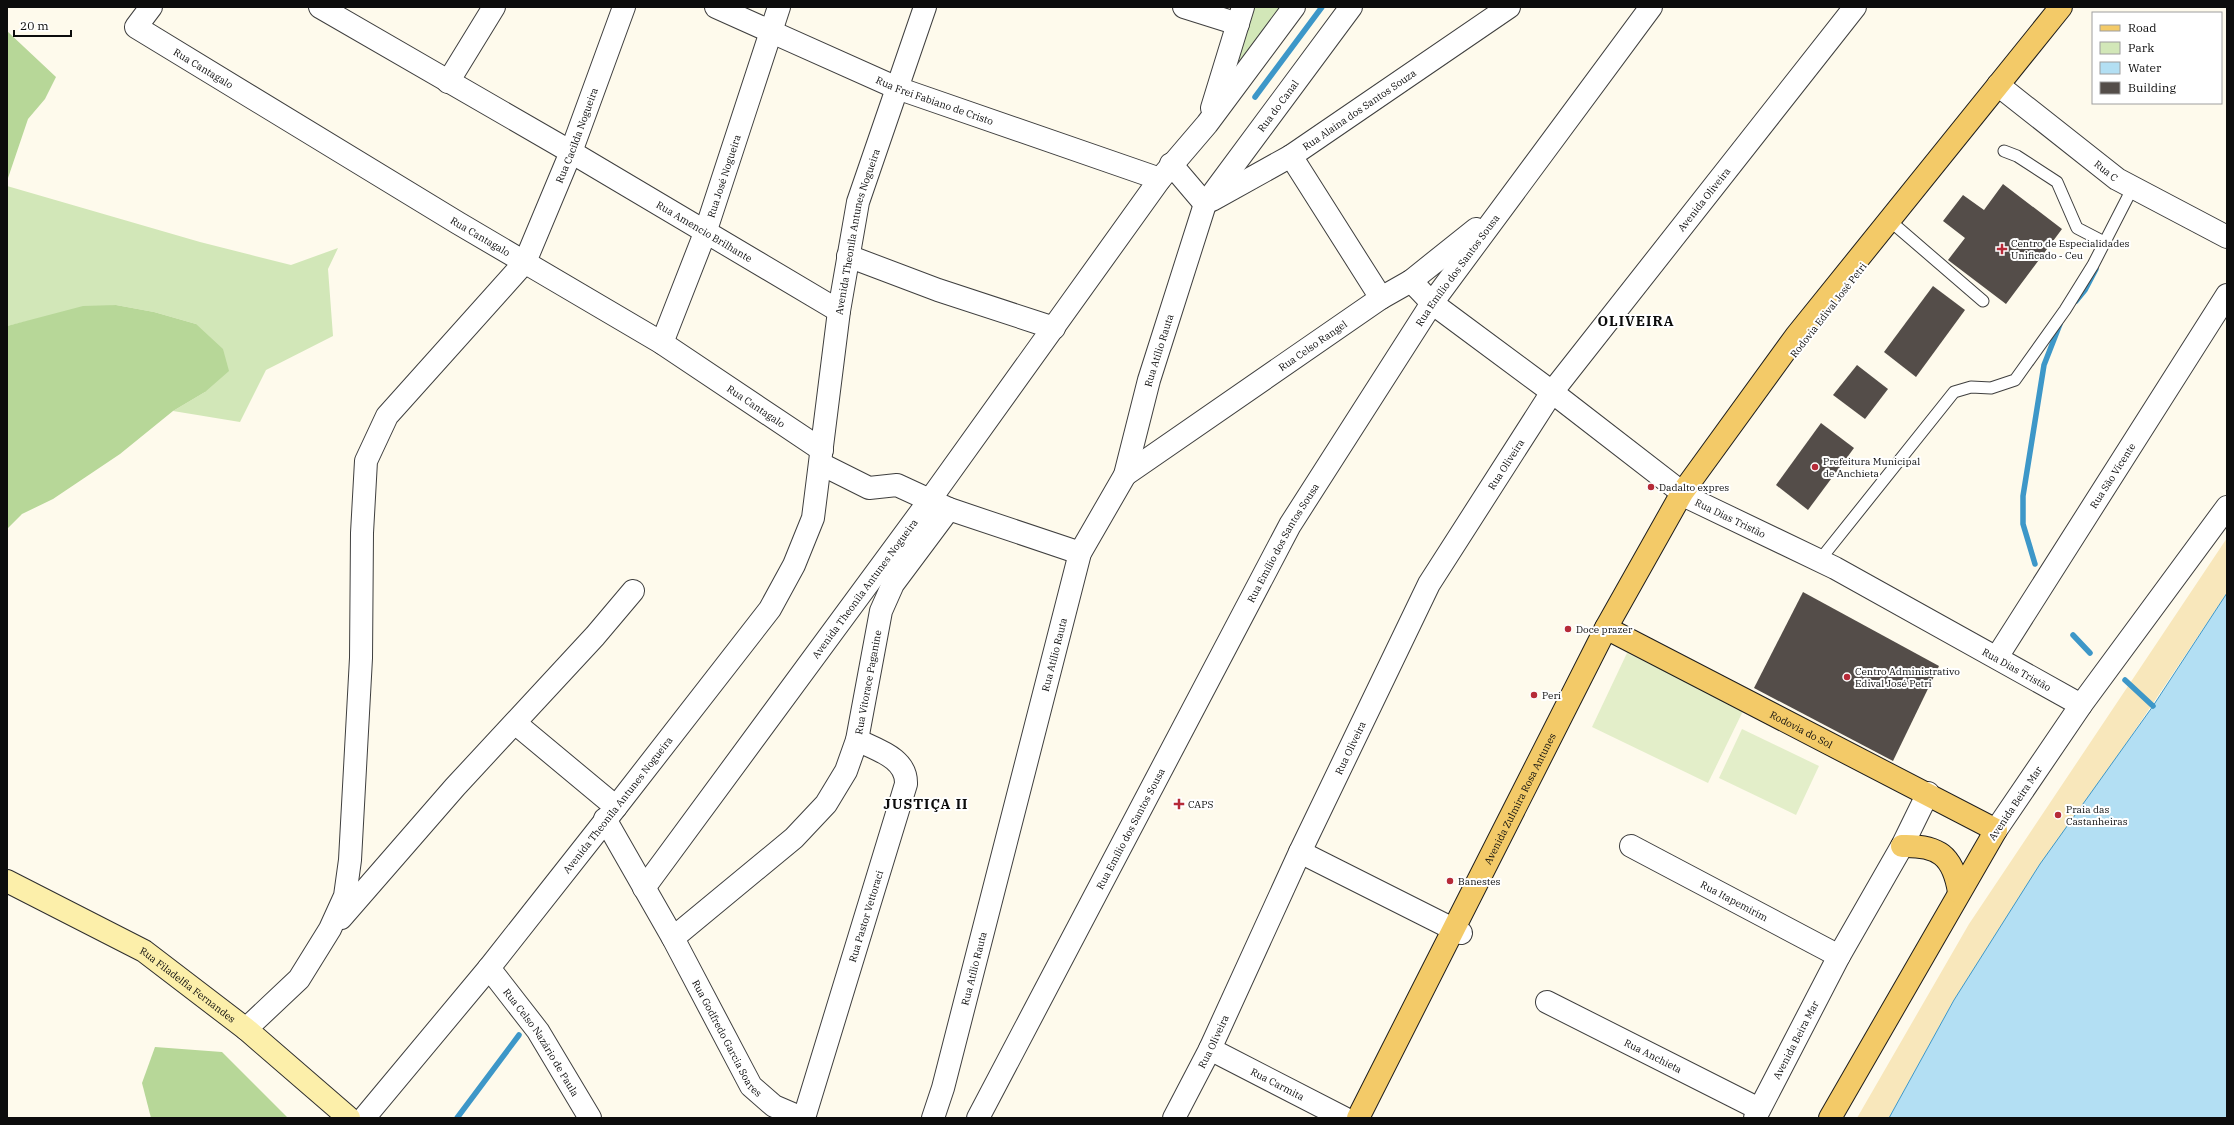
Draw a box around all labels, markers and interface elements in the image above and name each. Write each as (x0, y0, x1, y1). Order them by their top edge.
scale bar (14, 12, 71, 38)
legend (2092, 12, 2222, 104)
text: 20 m (20, 18, 49, 33)
text: Road (2128, 20, 2157, 35)
text: Park (2128, 40, 2154, 55)
street label: Rua Cantagalo (171, 45, 236, 92)
text: Water (2128, 60, 2162, 75)
street label: Rua Alaina dos Santos Souza (1300, 66, 1419, 153)
street label: Rua Frei Fabiano de Cristo (874, 73, 995, 128)
street label: Rua do Canal (1255, 77, 1302, 135)
text: Building (2128, 80, 2176, 95)
street label: Rua Cacilda Nogueira (553, 85, 601, 185)
street label: Rua José Nogueira (704, 132, 744, 220)
street label: Avenida Theonila Antunes Nogueira (833, 147, 883, 316)
street label: Rua C (2091, 157, 2121, 184)
street label: Avenida Oliveira (1675, 165, 1733, 234)
street label: Rua Amencio Brilhante (654, 198, 755, 265)
street label: Rua Emílio dos Santos Sousa (1413, 211, 1503, 329)
street label: Rua Cantagalo (448, 214, 513, 260)
place label: Centro de Especialidades Unificado - Ceu (2011, 237, 2130, 262)
marker: Centro de Especialidades Unificado - Ceu (1996, 243, 2008, 255)
street label: Rodovia Edival José Petri (1787, 260, 1870, 360)
street label: Rua Atílio Rauta (1142, 312, 1177, 388)
district label: OLIVEIRA (1597, 312, 1675, 330)
street label: Rua Celso Rangel (1276, 317, 1350, 374)
street label: Rua Cantagalo (724, 382, 788, 431)
street label: Rua Oliveira (1485, 436, 1527, 492)
street label: Rua São Vicente (2087, 441, 2138, 511)
place label: Prefeitura Municipal de Anchieta (1823, 455, 1920, 480)
marker: Prefeitura Municipal de Anchieta (1810, 462, 1820, 472)
street label: Rua Emílio dos Santos Sousa (1244, 480, 1322, 605)
place label: Dadalto expres (1659, 481, 1729, 494)
marker: Dadalto expres (1646, 482, 1656, 492)
street label: Rua Dias Tristão (1693, 496, 1768, 541)
street label: Avenida Theonila Antunes Nogueira (809, 516, 921, 661)
street label: Rua Atílio Rauta (1039, 616, 1070, 693)
place label: Doce prazer (1576, 623, 1633, 636)
marker: Doce prazer (1563, 624, 1573, 634)
street label: Rua Vitorace Paganine (852, 629, 884, 735)
street label: Rua Dias Tristão (1980, 645, 2054, 694)
place label: Centro Administrativo Edival José Petri (1855, 665, 1960, 690)
marker: Centro Administrativo Edival José Petri (1842, 672, 1852, 682)
place label: Peri (1542, 689, 1561, 702)
marker: Peri (1529, 690, 1539, 700)
street label: Rodovia do Sol (1768, 708, 1835, 751)
street label: Rua Oliveira (1332, 719, 1369, 777)
street label: Avenida Zulmira Rosa Antunes (1481, 731, 1559, 867)
street label: Avenida Theonila Antunes Nogueira (560, 734, 676, 876)
street label: Avenida Beira Mar (1986, 763, 2045, 843)
street label: Rua Emílio dos Santos Sousa (1093, 766, 1168, 892)
district label: JUSTIÇA II (884, 795, 968, 813)
marker: CAPS (1173, 798, 1185, 810)
place label: CAPS (1188, 798, 1213, 811)
place label: Praia das Castanheiras (2066, 803, 2128, 828)
marker: Praia das Castanheiras (2053, 810, 2063, 820)
street label: Rua Pastor Vettoraci (846, 869, 886, 964)
place label: Banestes (1458, 875, 1501, 888)
marker: Banestes (1445, 876, 1455, 886)
street label: Rua Itapemirim (1698, 878, 1771, 925)
street label: Rua Atílio Rauta (958, 930, 990, 1007)
street label: Rua Filadelfia Fernandes (138, 944, 238, 1026)
street label: Rua Godfredo Garcia Soares (689, 977, 765, 1100)
street label: Rua Celso Nazário de Paula (500, 986, 582, 1099)
street label: Avenida Beira Mar (1770, 998, 1822, 1082)
street label: Rua Oliveira (1195, 1012, 1232, 1071)
street label: Rua Anchieta (1622, 1036, 1684, 1076)
street label: Rua Carmita (1248, 1065, 1307, 1104)

